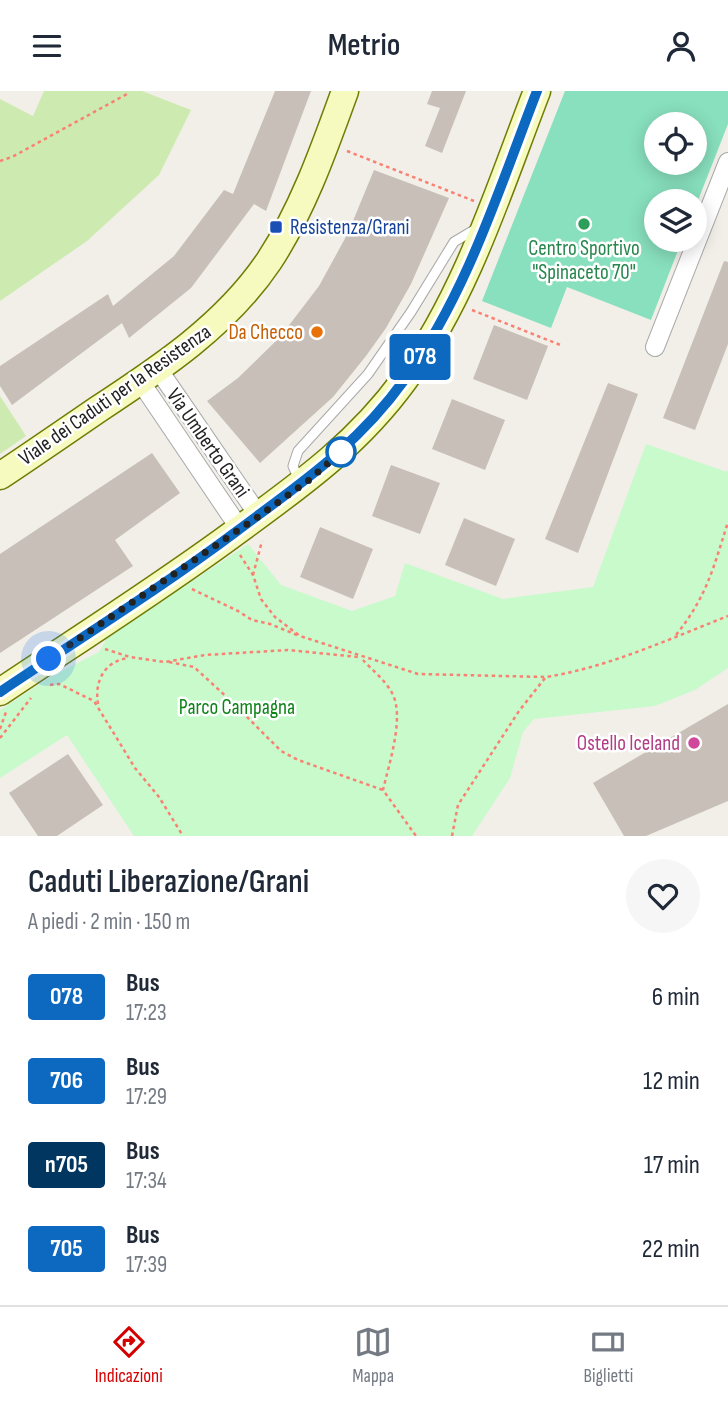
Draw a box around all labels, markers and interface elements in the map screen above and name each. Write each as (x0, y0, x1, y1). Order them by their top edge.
text: Metrio (328, 26, 400, 65)
icon: menu (28, 27, 66, 65)
icon: person (662, 27, 700, 65)
map controls (644, 112, 707, 252)
button: locate (644, 112, 707, 175)
button: layers (644, 189, 707, 252)
place label: Resistenza/Grani (290, 215, 409, 240)
marker: Centro Sportivo "Spinaceto 70" (576, 216, 592, 232)
marker: Resistenza/Grani (268, 219, 284, 235)
place label: Centro Sportivo "Spinaceto 70" (528, 236, 640, 285)
street label: Viale dei Caduti per la Resistenza (14, 319, 216, 471)
place label: Da Checco (228, 320, 303, 345)
marker: Da Checco (309, 324, 325, 340)
line badge: 078 (380, 334, 460, 380)
text: 078 (403, 342, 437, 371)
street label: Via Umberto Grani (161, 384, 255, 502)
unlabelled marker (326, 437, 356, 467)
your location (31, 641, 66, 676)
park label: Parco Campagna (179, 695, 295, 720)
place label: Ostello Iceland (577, 731, 680, 756)
marker: Ostello Iceland (686, 735, 702, 751)
button: heart (626, 859, 700, 933)
text: Caduti Liberazione/Grani (28, 862, 309, 902)
text: A piedi · 2 min · 150 m (28, 908, 190, 936)
text: Bus (126, 968, 160, 999)
text: 078 (50, 982, 83, 1011)
text: 6 min (652, 982, 700, 1013)
text: 17:23 (126, 999, 167, 1027)
text: Bus (126, 1052, 160, 1083)
text: 706 (50, 1066, 83, 1095)
text: 12 min (643, 1066, 700, 1097)
text: 17:29 (126, 1083, 167, 1111)
text: Bus (126, 1136, 160, 1167)
text: n705 (45, 1150, 88, 1179)
text: 17 min (644, 1150, 700, 1181)
text: 17:34 (126, 1167, 167, 1195)
text: Bus (126, 1220, 160, 1251)
text: 705 (50, 1234, 83, 1263)
text: 22 min (642, 1234, 700, 1265)
text: 17:39 (126, 1251, 167, 1279)
tab: Indicazioni (95, 1323, 163, 1388)
tab: Mappa (352, 1323, 394, 1388)
tab: Biglietti (583, 1323, 633, 1388)

